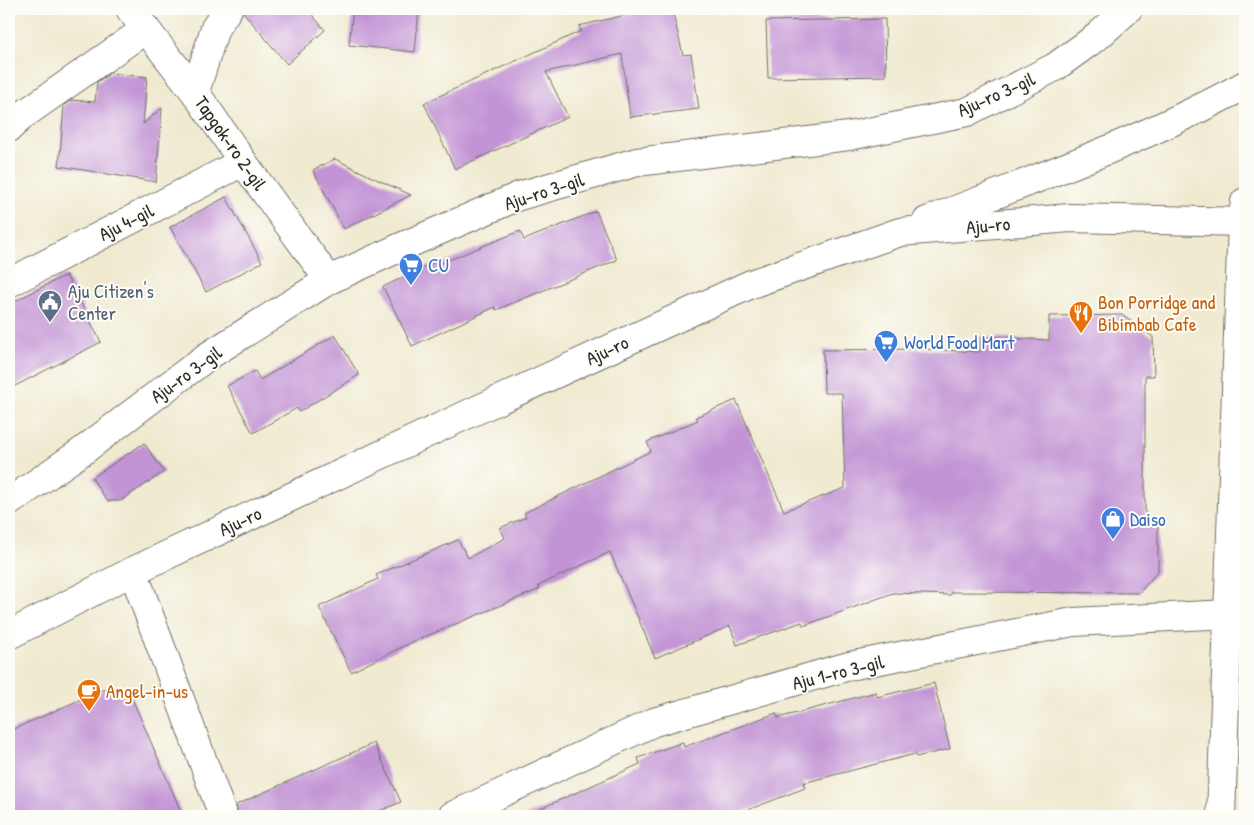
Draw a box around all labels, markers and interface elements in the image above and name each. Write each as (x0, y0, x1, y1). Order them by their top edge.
street label: Aju-ro 3-gil (953, 65, 1040, 123)
street label: Tapgok-ro 2-gil (189, 91, 274, 196)
street label: Aju-ro 3-gil (501, 166, 588, 216)
street label: Aju 4-gil (94, 197, 159, 247)
street label: Aju-ro (965, 210, 1011, 240)
supermarket icon: CU (398, 252, 424, 286)
place label: CU (428, 252, 449, 278)
place label: Aju Citizen's Center (68, 278, 154, 326)
public building icon: Aju Citizen's Center (37, 289, 63, 323)
place label: Bon Porridge and Bibimbab Cafe (1098, 289, 1216, 337)
restaurant icon: Bon Porridge and Bibimbab Cafe (1068, 300, 1094, 334)
street label: Aju-ro (582, 329, 633, 371)
supermarket icon: World Food Mart (873, 329, 899, 363)
place label: World Food Mart (904, 329, 1015, 355)
street label: Aju-ro 3-gil (145, 339, 228, 409)
street label: Aju-ro (215, 500, 266, 542)
shop icon: Daiso (1100, 506, 1126, 540)
place label: Daiso (1130, 506, 1166, 532)
street label: Aju 1-ro 3-gil (789, 648, 887, 696)
cafe icon: Angel-in-us (76, 678, 102, 712)
place label: Angel-in-us (106, 678, 188, 704)

